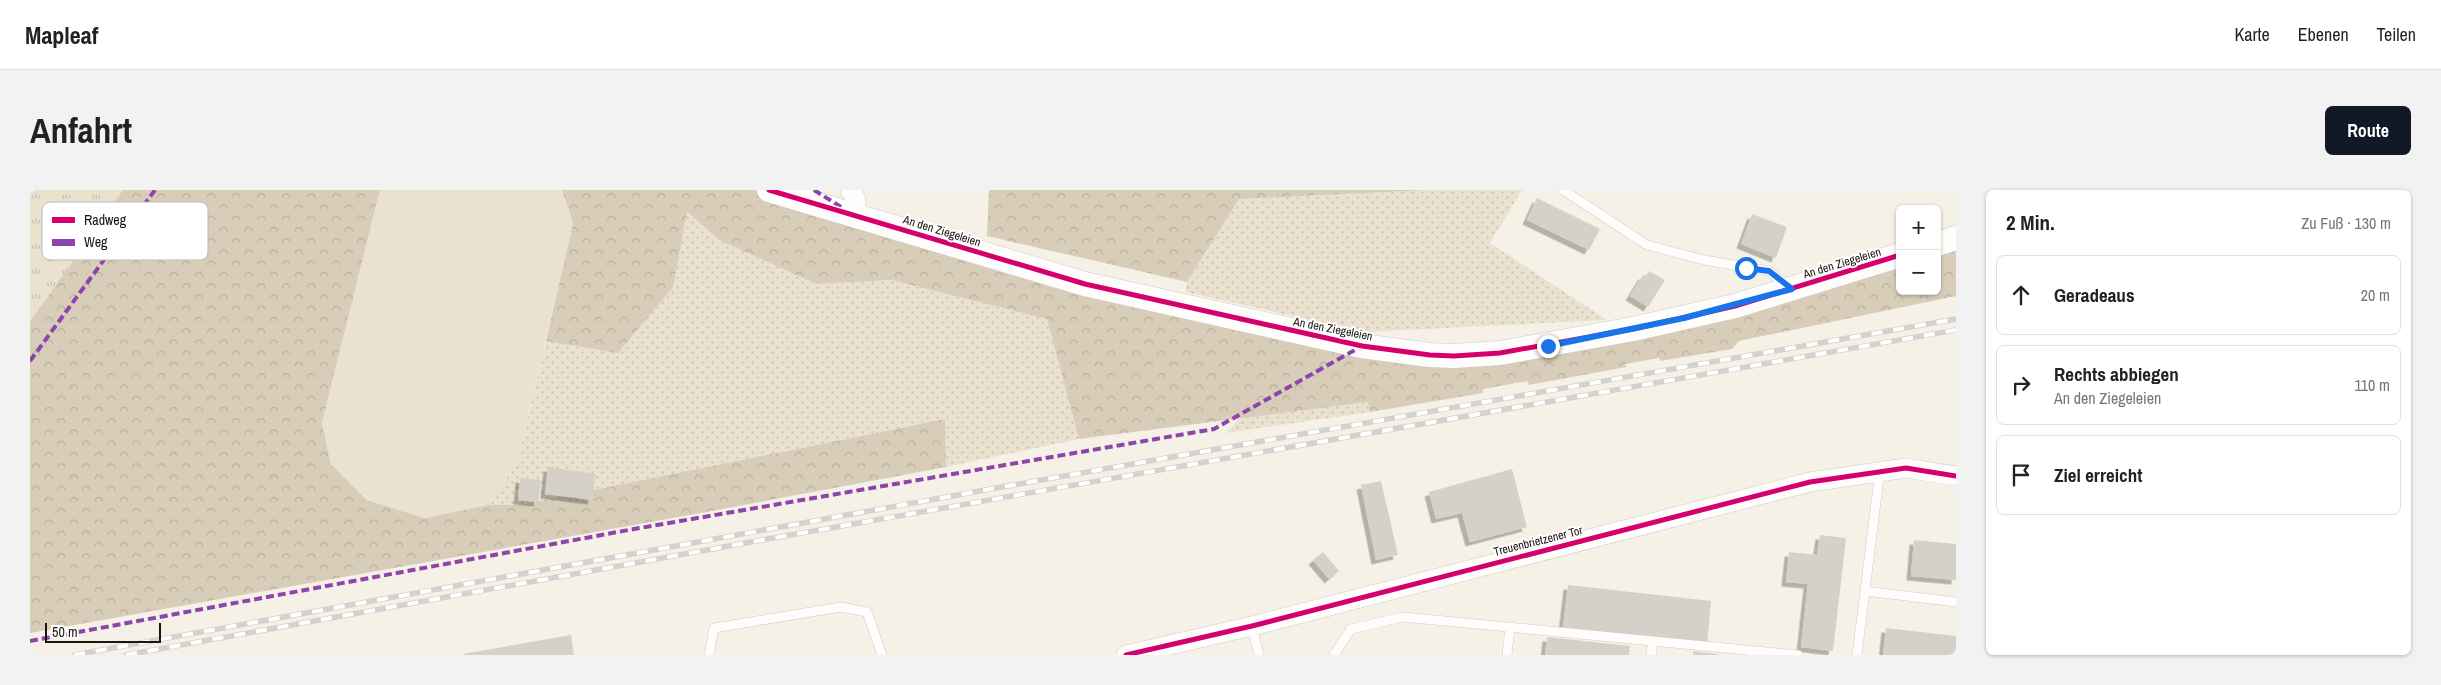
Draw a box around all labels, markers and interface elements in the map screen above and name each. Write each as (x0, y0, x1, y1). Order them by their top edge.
text: Mapleaf (25, 19, 98, 51)
text: Karte (2234, 22, 2270, 47)
text: Ebenen (2298, 22, 2349, 47)
text: Teilen (2377, 22, 2416, 47)
button: Route (2325, 106, 2411, 155)
text: Anfahrt (30, 107, 132, 154)
legend (42, 202, 208, 260)
map controls (1896, 205, 1941, 295)
button: + (1896, 205, 1941, 250)
text: 2 Min. (2006, 208, 2055, 237)
text: Radweg (84, 211, 127, 229)
street label: An den Ziegeleien (900, 211, 983, 250)
text: Zu Fuß · 130 m (2301, 212, 2391, 234)
text: Weg (84, 233, 108, 251)
street label: An den Ziegeleien (1800, 244, 1883, 283)
button: − (1896, 250, 1941, 295)
route start (1735, 257, 1758, 280)
icon: ahead (2007, 281, 2035, 309)
text: Geradeaus (2054, 282, 2135, 308)
text: 20 m (2361, 284, 2390, 306)
street label: An den Ziegeleien (1291, 313, 1374, 345)
route end (1537, 335, 1560, 358)
text: Rechts abbiegen (2054, 361, 2179, 387)
icon: right (2007, 371, 2035, 399)
text: 110 m (2354, 374, 2390, 396)
text: An den Ziegeleien (2054, 387, 2161, 409)
icon: arrive (2007, 461, 2035, 489)
text: Ziel erreicht (2054, 462, 2142, 488)
street label: Treuenbrietzener Tor (1492, 522, 1585, 560)
scale bar (45, 620, 161, 643)
text: 50 m (52, 623, 78, 641)

